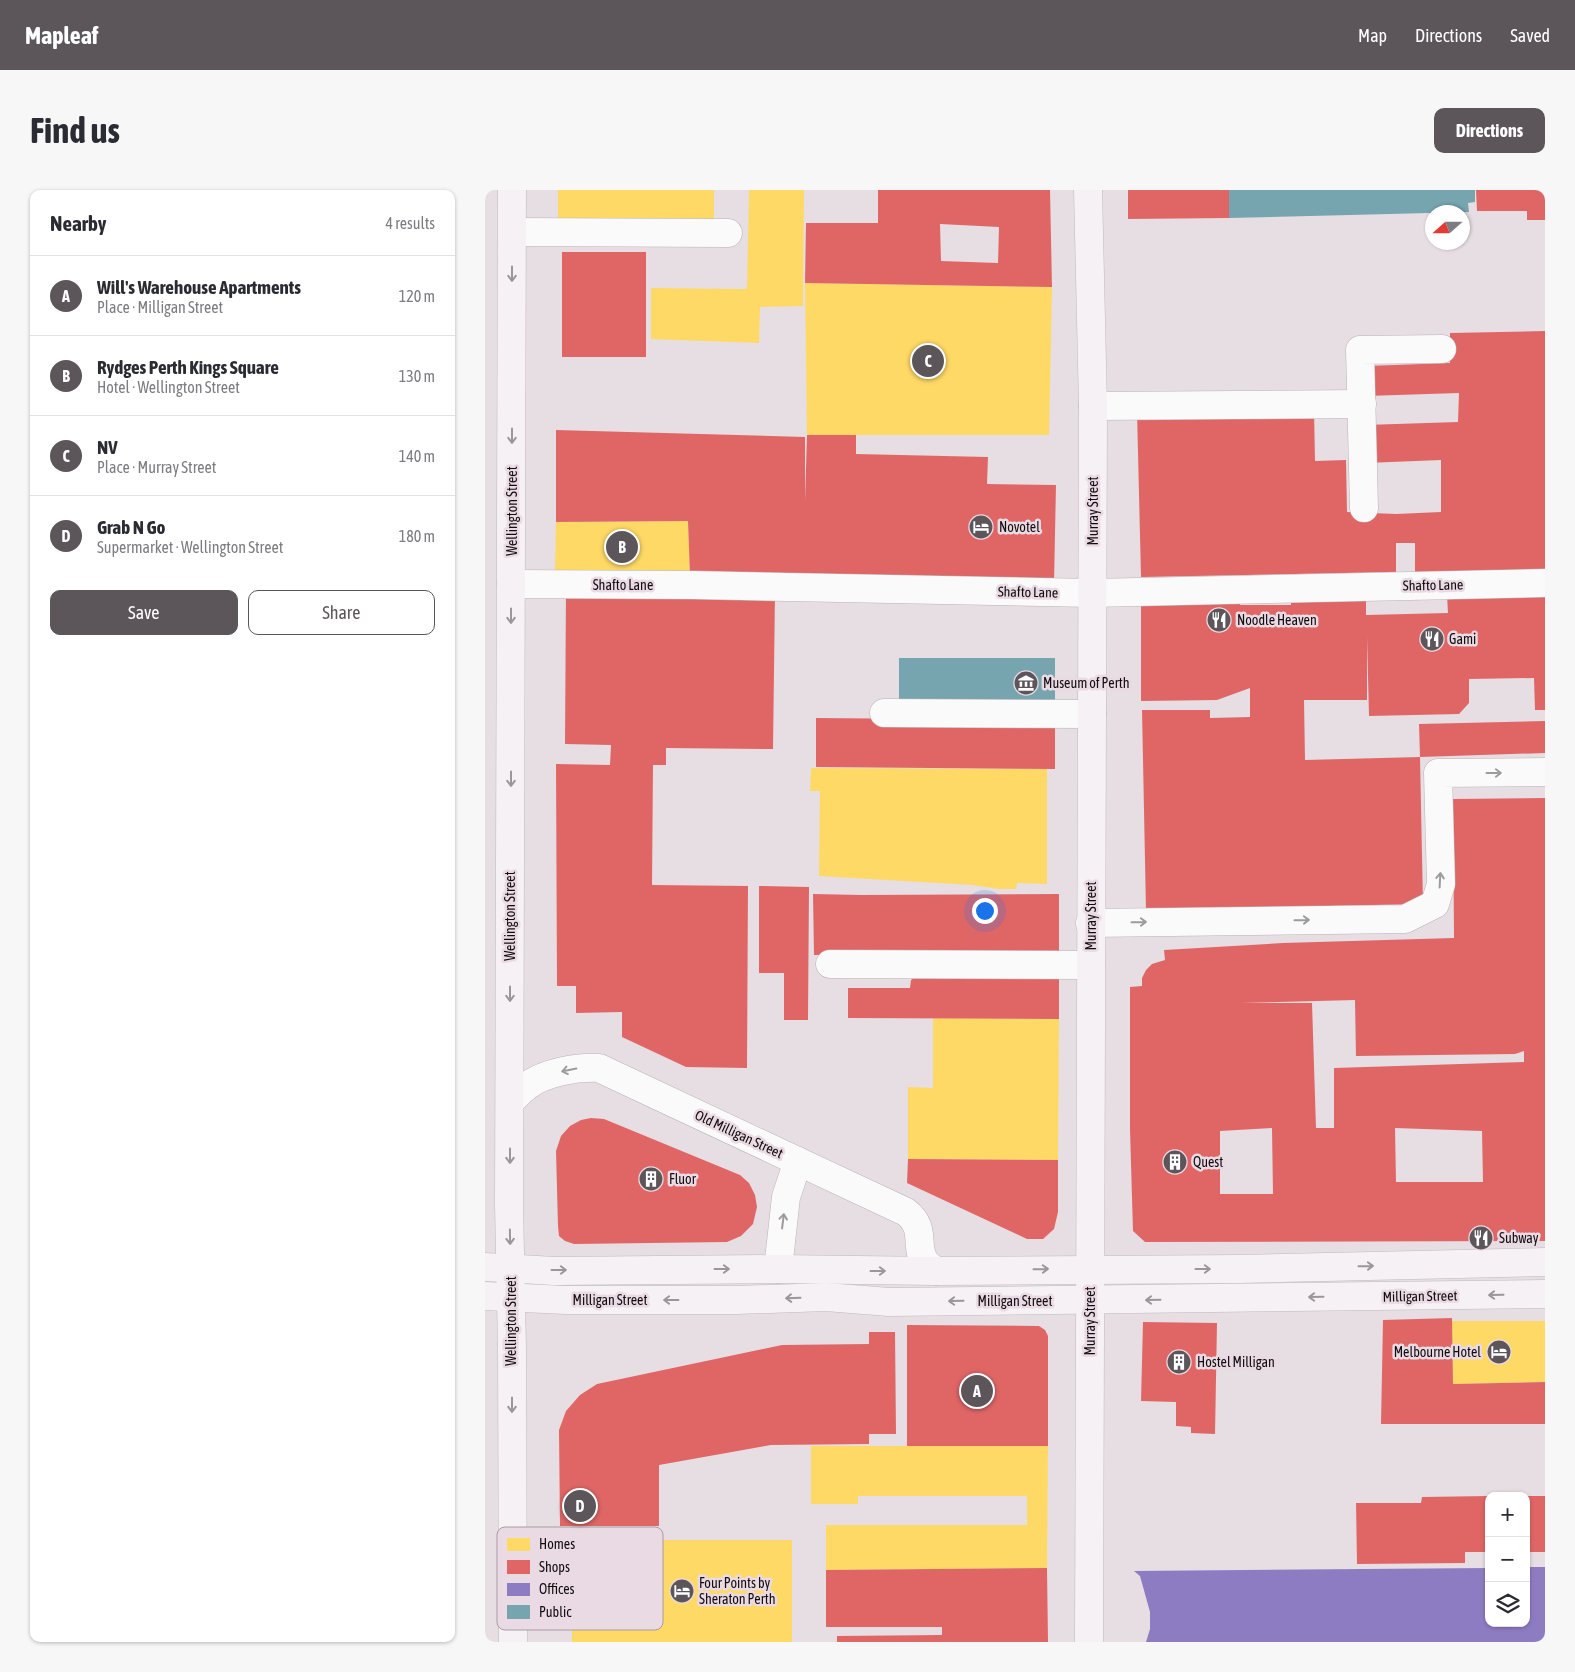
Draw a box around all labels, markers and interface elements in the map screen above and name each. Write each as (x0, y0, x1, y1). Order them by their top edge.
text: Mapleaf (25, 22, 98, 49)
text: Map (1358, 25, 1387, 46)
text: Directions (1415, 25, 1482, 46)
text: Saved (1510, 25, 1550, 46)
button: Directions (1434, 108, 1545, 153)
text: Find us (30, 110, 120, 150)
north arrow (1425, 205, 1470, 250)
text: Nearby (50, 211, 106, 235)
text: 4 results (385, 214, 435, 232)
one-way arrow (507, 265, 517, 281)
text: Will's Warehouse Apartments (97, 276, 301, 298)
text: A (62, 287, 70, 305)
text: 120 m (399, 287, 435, 305)
text: Place · Milligan Street (97, 298, 223, 316)
pin: C (912, 342, 944, 380)
text: Rydges Perth Kings Square (97, 356, 279, 378)
text: B (62, 367, 70, 385)
text: 130 m (399, 367, 435, 385)
text: Hotel · Wellington Street (97, 378, 240, 396)
one-way arrow (507, 428, 517, 444)
text: NV (97, 436, 118, 458)
text: C (62, 447, 70, 465)
text: 140 m (399, 447, 435, 465)
text: Place · Murray Street (97, 458, 216, 476)
street label: Wellington Street (504, 466, 520, 556)
street label: Murray Street (1085, 476, 1101, 546)
hotel icon: Novotel (968, 514, 994, 540)
text: Grab N Go (97, 516, 166, 538)
place label: Novotel (999, 519, 1040, 535)
text: D (62, 527, 70, 545)
text: 180 m (399, 527, 435, 545)
pin: B (606, 528, 638, 566)
text: Supermarket · Wellington Street (97, 538, 283, 556)
street label: Shafto Lane (1403, 576, 1463, 594)
street label: Shafto Lane (593, 577, 653, 593)
street label: Shafto Lane (998, 583, 1058, 601)
button: Save (50, 590, 238, 635)
button: Share (248, 590, 435, 635)
restaurant icon: Noodle Heaven (1206, 607, 1232, 633)
one-way arrow (506, 608, 516, 624)
place label: Noodle Heaven (1237, 612, 1317, 628)
restaurant icon: Gami (1419, 626, 1445, 652)
place label: Gami (1449, 631, 1476, 647)
museum icon: Museum of Perth (1013, 670, 1039, 696)
place label: Museum of Perth (1043, 675, 1129, 691)
one-way arrow (1486, 768, 1502, 777)
one-way arrow (506, 770, 516, 786)
street label: Wellington Street (502, 871, 518, 961)
one-way arrow (1436, 872, 1445, 888)
street label: Murray Street (1083, 881, 1099, 951)
your location (972, 898, 998, 924)
one-way arrow (1293, 915, 1309, 925)
one-way arrow (1130, 917, 1147, 927)
one-way arrow (505, 985, 515, 1001)
one-way arrow (561, 1066, 577, 1076)
street label: Old Milligan Street (692, 1107, 786, 1161)
one-way arrow (505, 1148, 515, 1164)
building icon: Quest (1162, 1149, 1188, 1175)
place label: Quest (1193, 1154, 1223, 1170)
building icon: Fluor (638, 1166, 664, 1192)
place label: Fluor (669, 1171, 697, 1187)
one-way arrow (778, 1213, 788, 1229)
restaurant icon: Subway (1468, 1225, 1494, 1251)
one-way arrow (505, 1228, 515, 1244)
place label: Subway (1499, 1230, 1539, 1246)
one-way arrow (1358, 1261, 1374, 1271)
one-way arrow (1032, 1264, 1049, 1274)
one-way arrow (1195, 1264, 1211, 1274)
one-way arrow (551, 1265, 567, 1275)
one-way arrow (714, 1265, 730, 1274)
one-way arrow (870, 1266, 886, 1275)
street label: Wellington Street (503, 1276, 519, 1366)
street label: Murray Street (1082, 1286, 1098, 1356)
street label: Milligan Street (1382, 1287, 1458, 1305)
one-way arrow (1489, 1290, 1505, 1300)
street label: Milligan Street (573, 1292, 647, 1308)
one-way arrow (1309, 1292, 1325, 1302)
one-way arrow (786, 1293, 802, 1303)
street label: Milligan Street (978, 1293, 1052, 1309)
one-way arrow (663, 1295, 680, 1305)
one-way arrow (1145, 1295, 1162, 1305)
one-way arrow (948, 1296, 964, 1306)
hotel icon: Melbourne Hotel (1486, 1339, 1512, 1365)
place label: Melbourne Hotel (1394, 1344, 1481, 1360)
building icon: Hostel Milligan (1166, 1349, 1192, 1375)
place label: Hostel Milligan (1197, 1354, 1275, 1370)
pin: A (961, 1372, 993, 1410)
one-way arrow (507, 1397, 517, 1413)
pin: D (564, 1487, 596, 1525)
map controls (1485, 1492, 1530, 1627)
button: + (1485, 1492, 1530, 1537)
legend (497, 1527, 663, 1630)
text: Homes (539, 1536, 575, 1552)
button: − (1485, 1537, 1530, 1582)
text: Shops (539, 1559, 570, 1575)
place label: Four Points by Sheraton Perth (699, 1575, 775, 1607)
hotel icon: Four Points by Sheraton Perth (669, 1578, 695, 1604)
text: Offices (539, 1581, 575, 1597)
button: layers (1485, 1582, 1530, 1627)
text: Public (539, 1604, 572, 1620)

